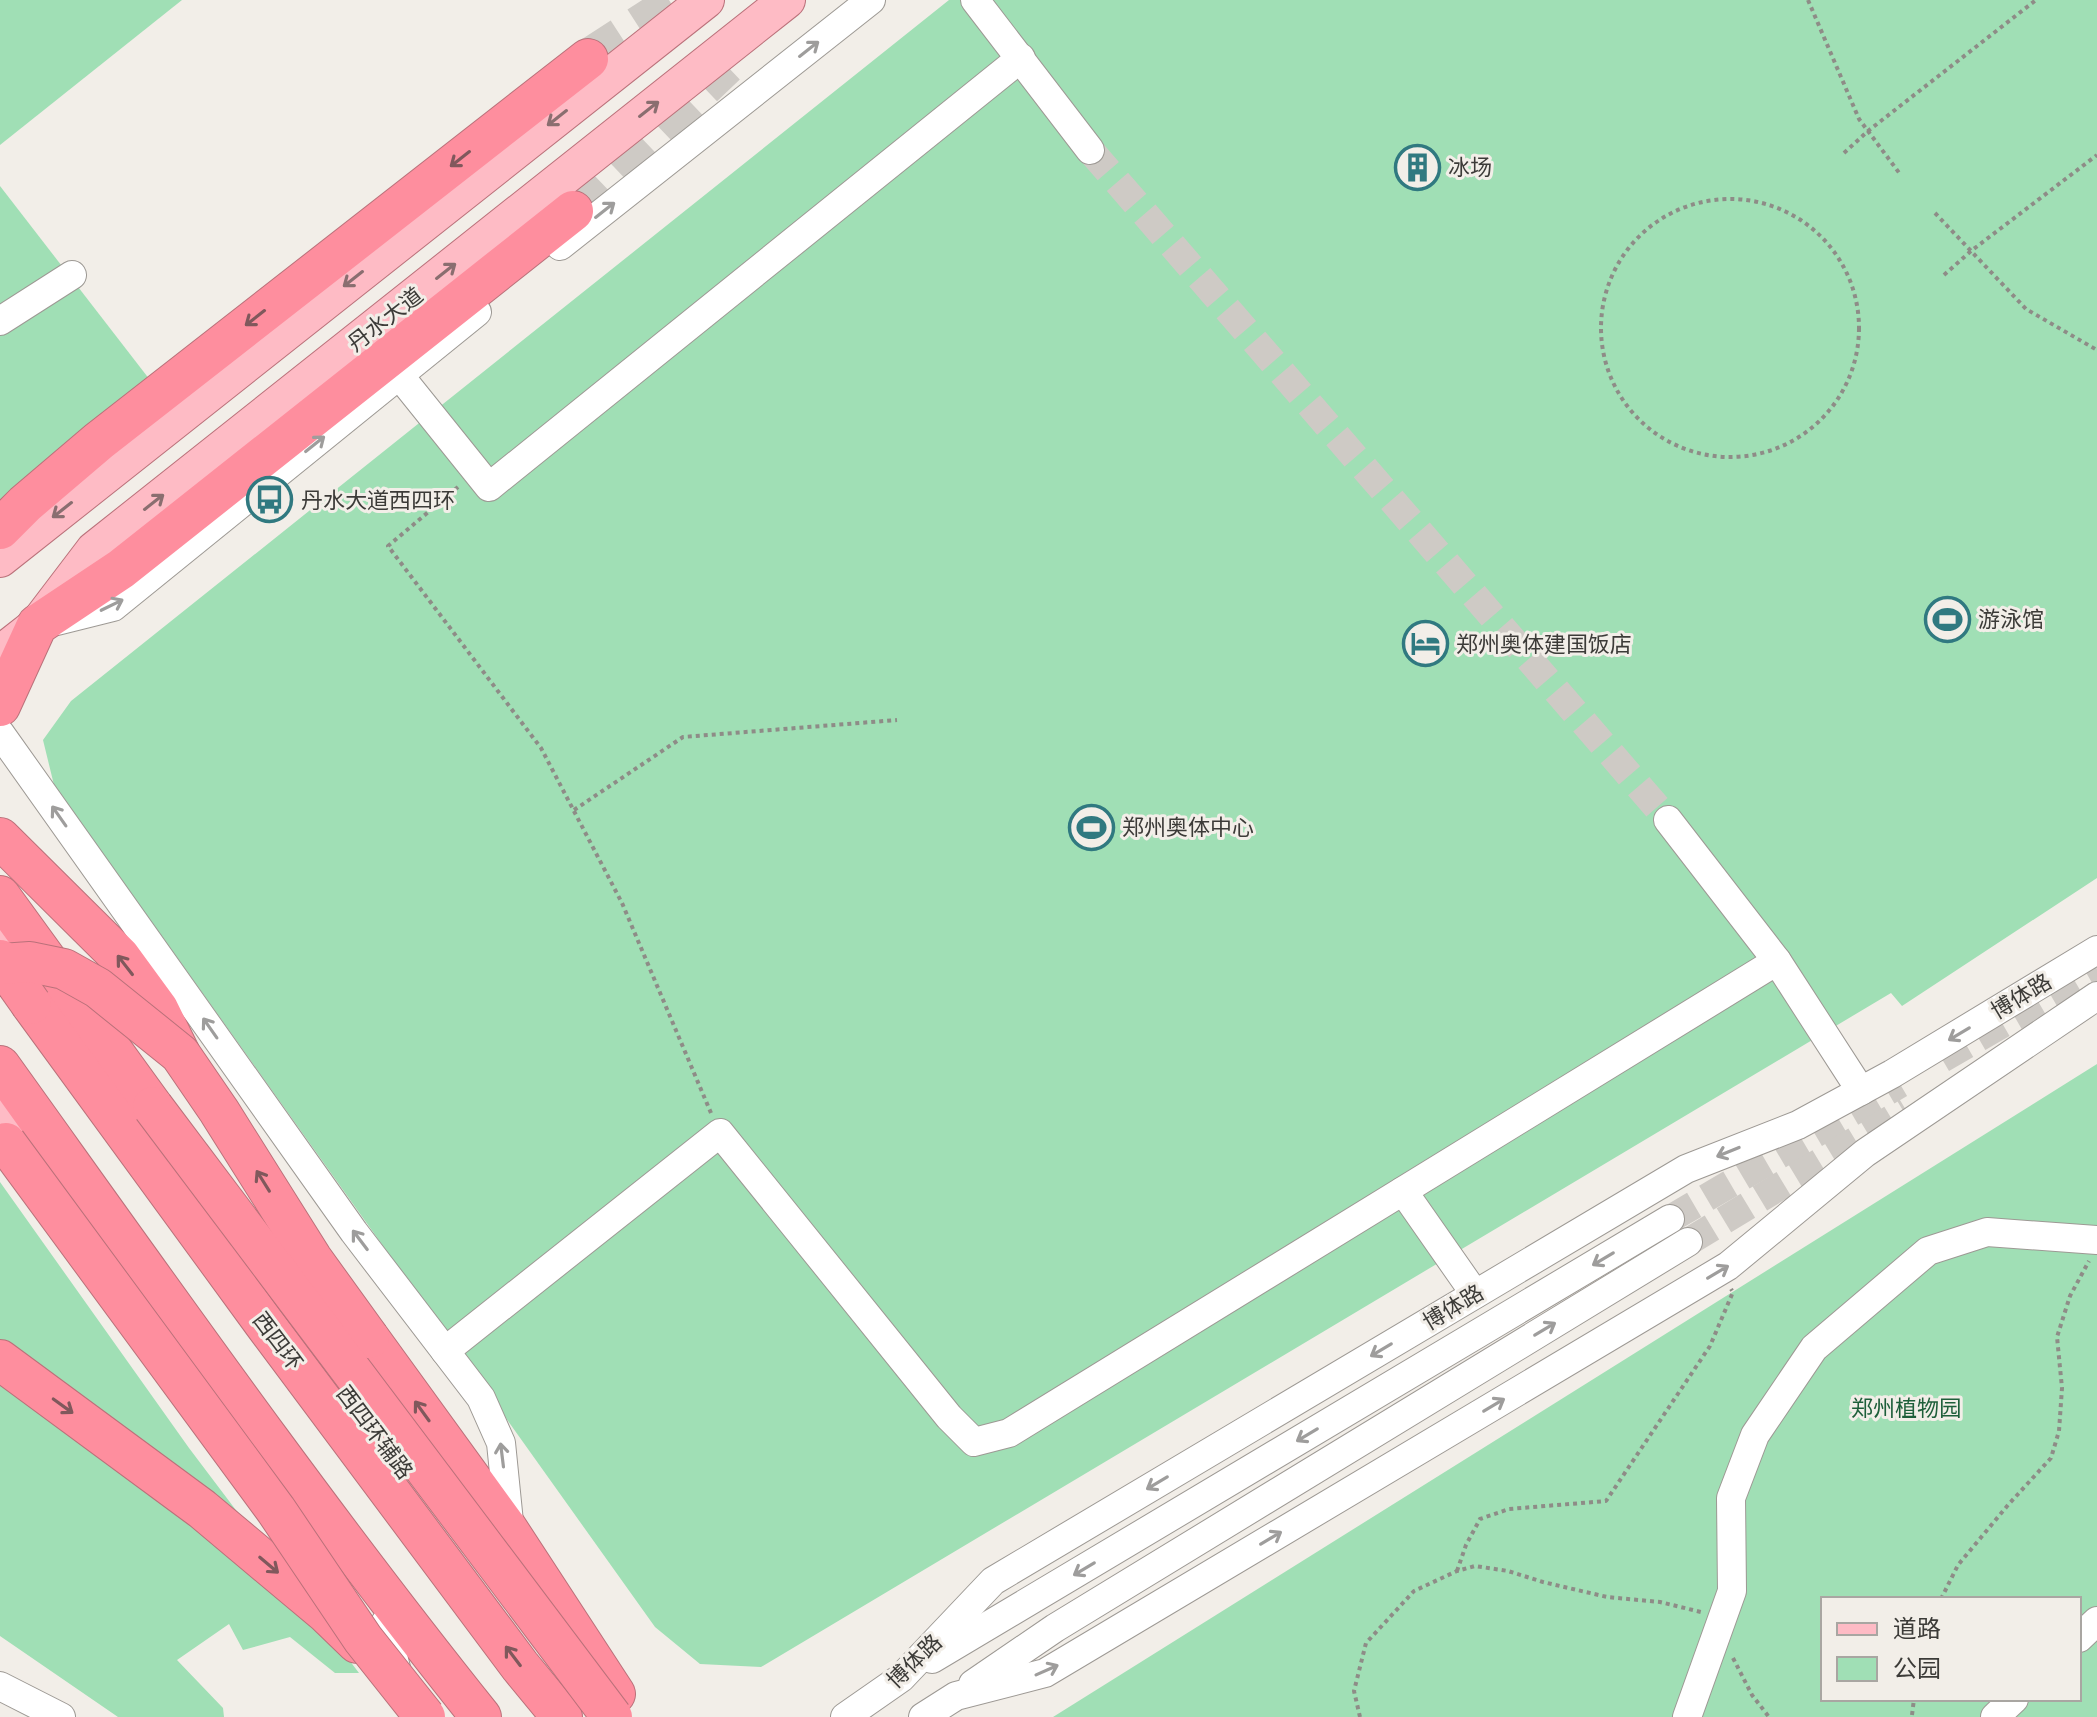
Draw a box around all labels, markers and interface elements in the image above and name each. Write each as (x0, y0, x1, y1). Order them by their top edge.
one-way arrow (798, 41, 819, 58)
one-way arrow (638, 101, 659, 118)
one-way arrow (547, 109, 568, 127)
building icon: 冰场 (1393, 143, 1441, 191)
one-way arrow (450, 150, 471, 167)
place label: 冰场 (1448, 153, 1492, 181)
one-way arrow (594, 202, 615, 219)
one-way arrow (435, 262, 456, 280)
one-way arrow (343, 271, 364, 288)
street label: 丹水大道 (342, 281, 428, 357)
one-way arrow (245, 310, 266, 327)
one-way arrow (304, 435, 325, 452)
bus stop icon: 丹水大道西四环 (246, 476, 294, 524)
place label: 丹水大道西四环 (301, 486, 455, 514)
one-way arrow (143, 493, 164, 511)
one-way arrow (52, 501, 73, 519)
sports icon: 游泳馆 (1923, 595, 1971, 643)
one-way arrow (99, 597, 123, 612)
place label: 游泳馆 (1978, 605, 2044, 633)
hotel icon: 郑州奥体建国饭店 (1401, 620, 1449, 668)
place label: 郑州奥体建国饭店 (1456, 630, 1632, 658)
sports icon: 郑州奥体中心 (1067, 803, 1115, 851)
one-way arrow (51, 806, 67, 828)
place label: 郑州奥体中心 (1122, 813, 1254, 841)
one-way arrow (116, 955, 133, 976)
street label: 博体路 (1985, 967, 2057, 1025)
one-way arrow (202, 1018, 218, 1040)
one-way arrow (1948, 1026, 1971, 1042)
one-way arrow (1716, 1146, 1741, 1160)
one-way arrow (255, 1170, 272, 1192)
one-way arrow (352, 1230, 369, 1251)
one-way arrow (1592, 1251, 1615, 1267)
one-way arrow (1706, 1264, 1729, 1280)
street label: 博体路 (1417, 1278, 1489, 1336)
street label: 西四环 (247, 1306, 309, 1376)
one-way arrow (1533, 1321, 1556, 1337)
one-way arrow (1370, 1342, 1393, 1358)
street label: 西四环辅路 (331, 1380, 419, 1484)
park label: 郑州植物园 (1851, 1394, 1961, 1422)
one-way arrow (1482, 1397, 1505, 1413)
one-way arrow (52, 1398, 73, 1415)
one-way arrow (414, 1401, 431, 1422)
one-way arrow (1296, 1428, 1319, 1444)
one-way arrow (495, 1442, 510, 1469)
one-way arrow (1146, 1475, 1169, 1491)
one-way arrow (1259, 1530, 1282, 1546)
one-way arrow (258, 1556, 278, 1574)
one-way arrow (1073, 1561, 1096, 1577)
legend (1821, 1597, 2081, 1701)
text: 道路 (1893, 1613, 1941, 1643)
street label: 博体路 (881, 1628, 947, 1694)
one-way arrow (505, 1646, 522, 1667)
text: 公园 (1893, 1653, 1941, 1683)
one-way arrow (1035, 1662, 1059, 1677)

